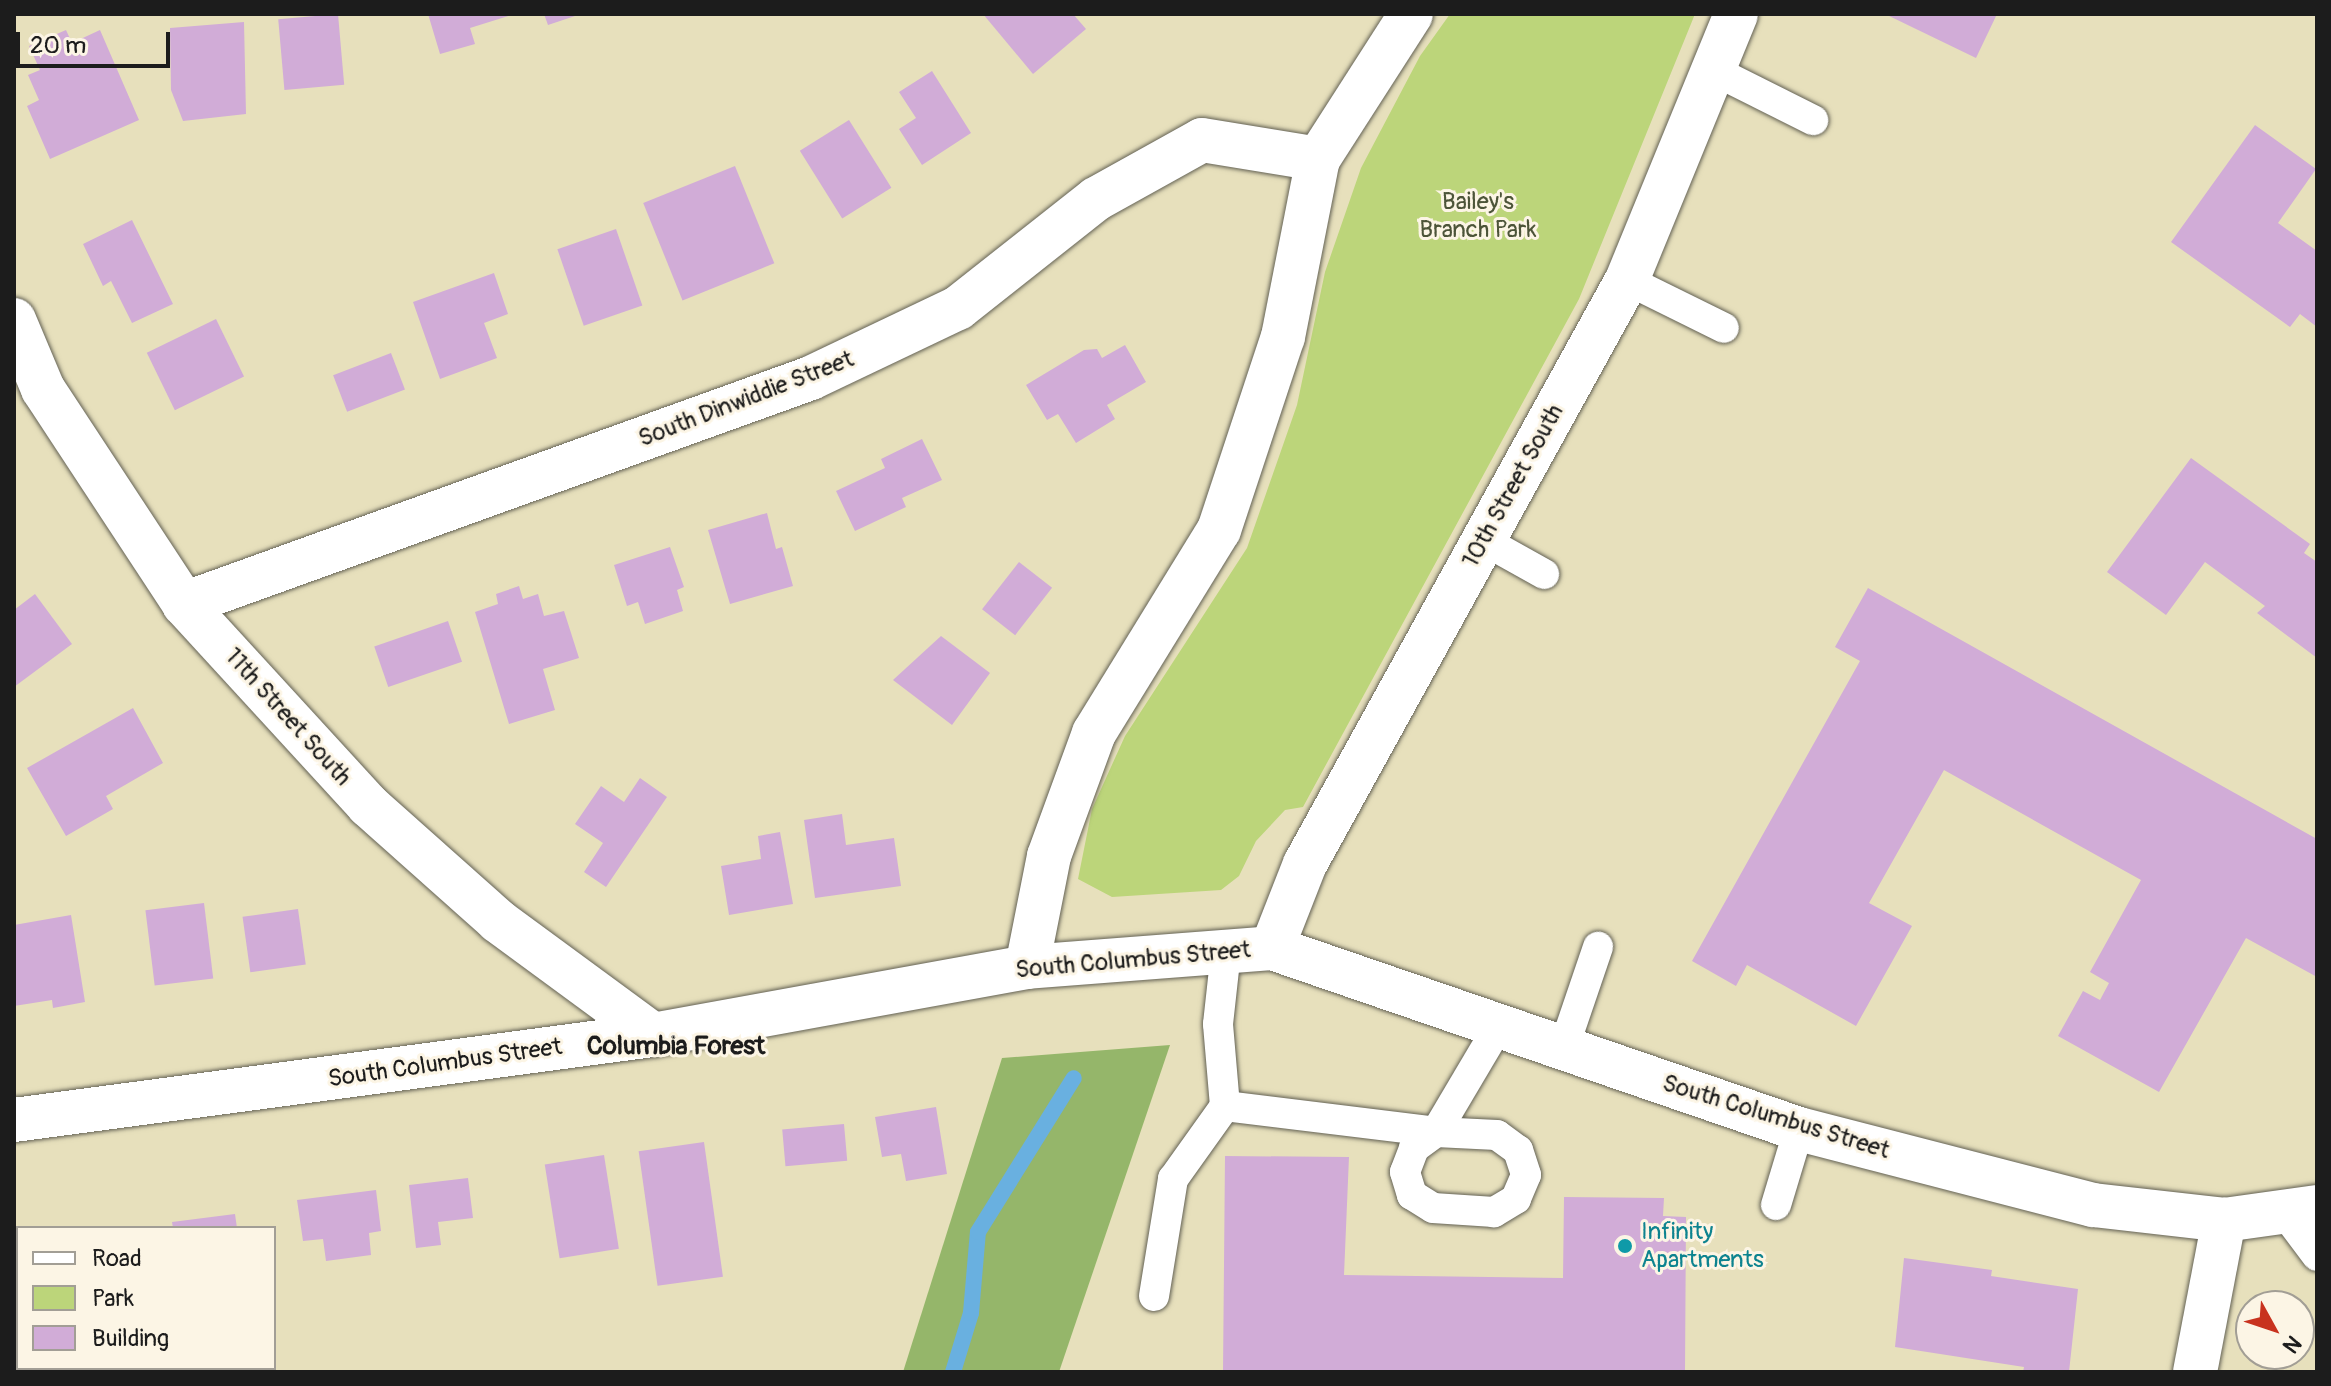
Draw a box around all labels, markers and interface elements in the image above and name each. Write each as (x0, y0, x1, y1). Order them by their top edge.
scale bar (20, 16, 174, 66)
text: 20 m (30, 31, 86, 60)
park label: Bailey's Branch Park (1420, 188, 1536, 244)
street label: South Dinwiddie Street (634, 345, 858, 453)
street label: 10th Street South (1456, 399, 1570, 573)
street label: 11th Street South (219, 642, 357, 792)
street label: South Columbus Street (1014, 935, 1252, 985)
district label: Columbia Forest (587, 1031, 765, 1063)
street label: South Columbus Street (326, 1032, 564, 1094)
street label: South Columbus Street (1659, 1069, 1893, 1165)
place label: Infinity Apartments (1641, 1218, 1764, 1274)
legend (16, 1226, 276, 1370)
marker: Infinity Apartments (1616, 1237, 1634, 1255)
text: Road (92, 1244, 142, 1273)
text: Park (92, 1284, 134, 1313)
north arrow (2235, 1290, 2315, 1370)
text: Building (92, 1324, 169, 1353)
text: N (2276, 1329, 2307, 1359)

